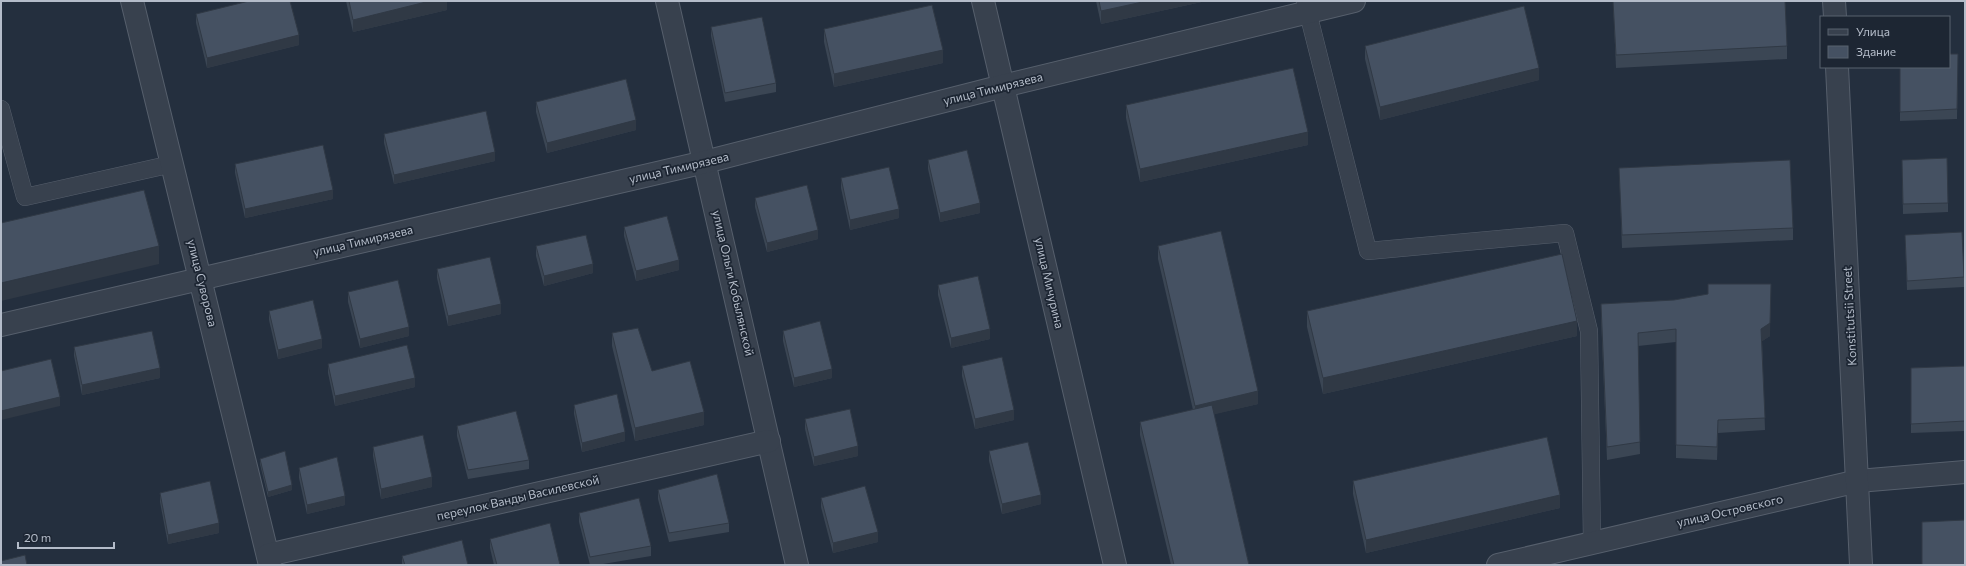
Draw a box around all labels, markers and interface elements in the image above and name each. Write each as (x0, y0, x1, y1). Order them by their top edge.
legend (1820, 16, 1950, 68)
text: Улица (1856, 24, 1890, 38)
text: Здание (1856, 44, 1896, 58)
street label: улица Тимирязева (941, 69, 1044, 107)
street label: улица Тимирязева (627, 149, 730, 185)
street label: улица Ольги Кобылянской (710, 208, 758, 357)
street label: улица Тимирязева (311, 222, 414, 258)
street label: улица Мичурина (1033, 236, 1067, 330)
street label: улица Суворова (185, 238, 221, 328)
street label: Konstitutsii Street (1839, 266, 1859, 366)
street label: переулок Ванды Василевской (435, 471, 600, 523)
street label: улица Островского (1675, 491, 1784, 529)
scale bar (18, 524, 114, 550)
text: 20 m (24, 530, 51, 544)

